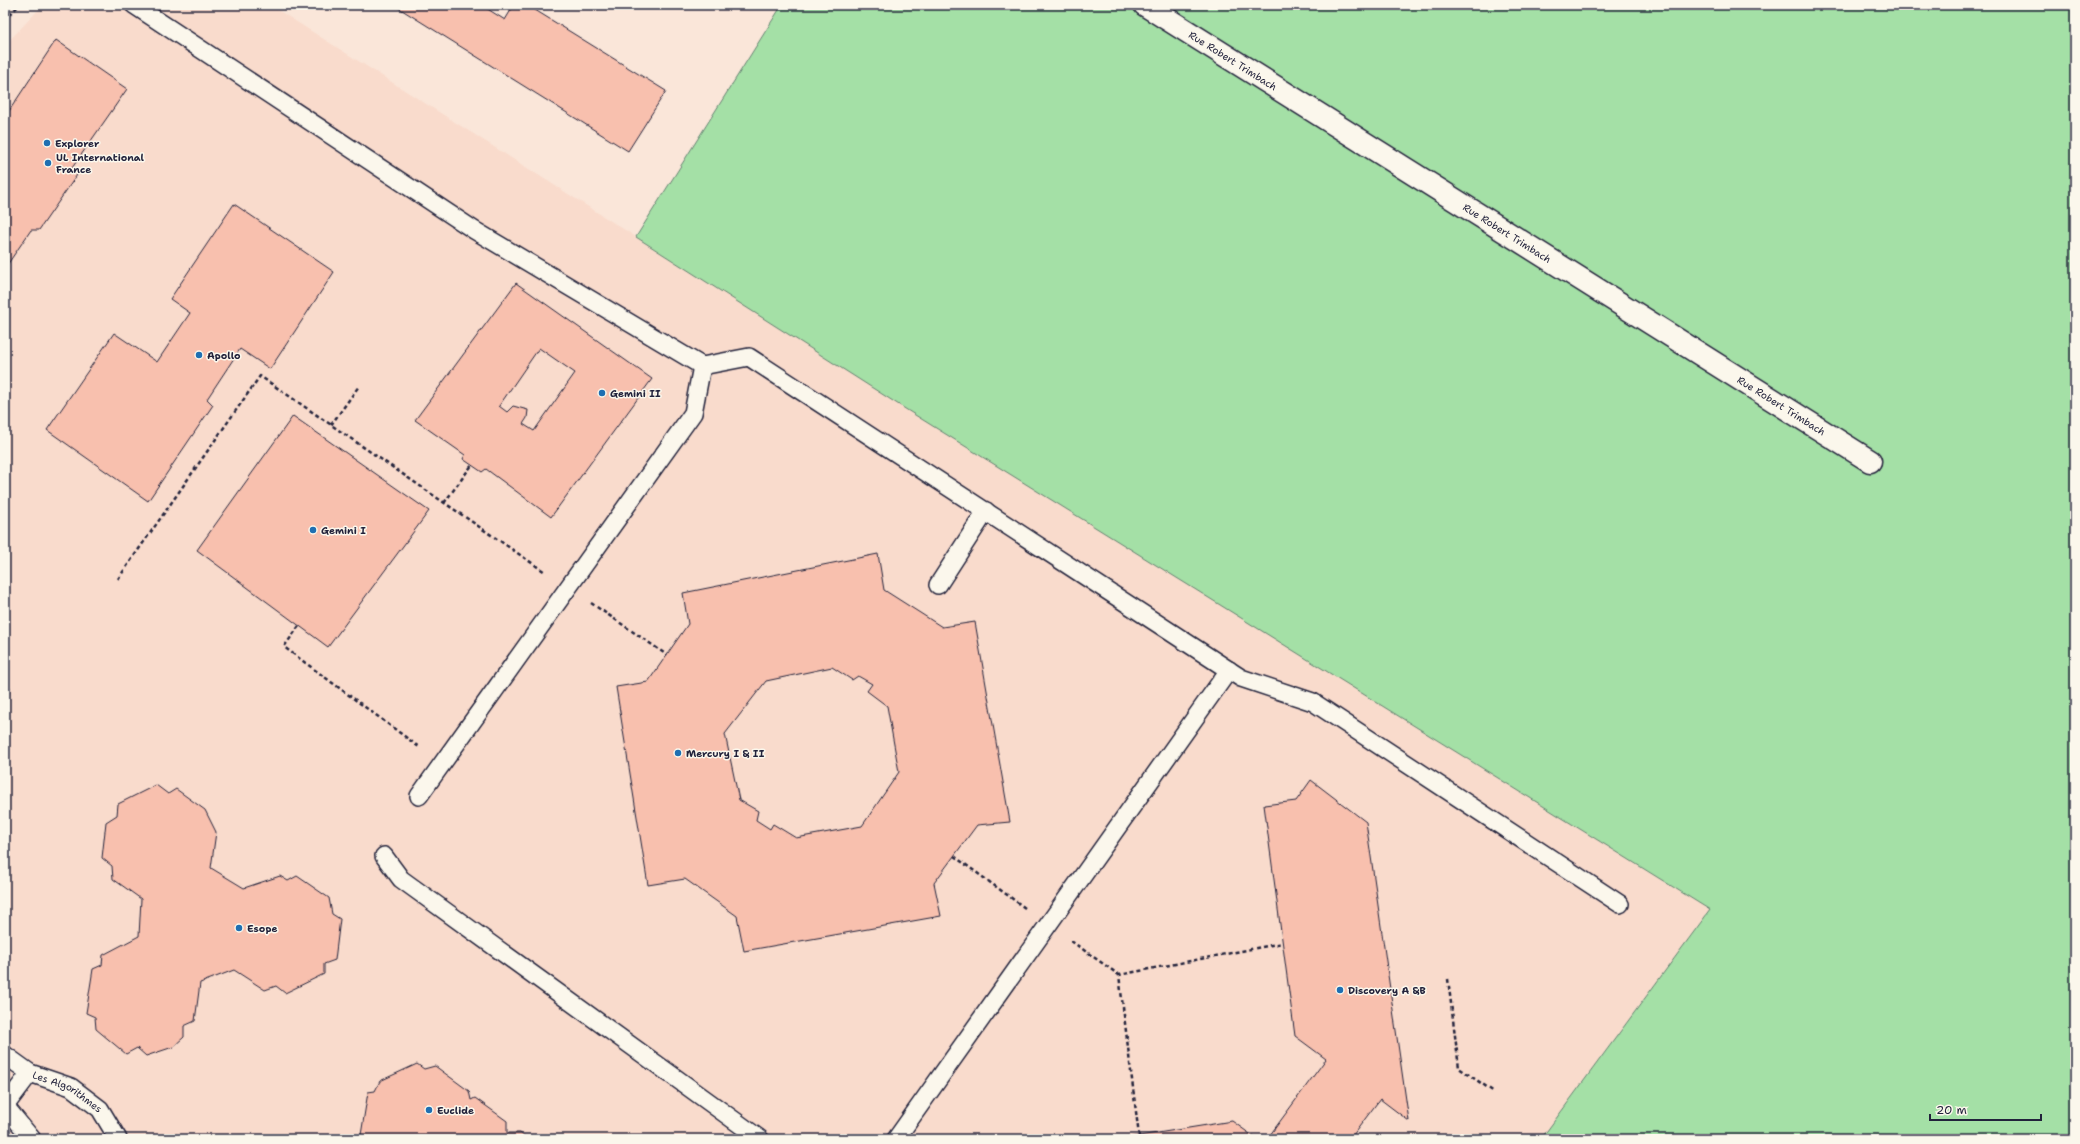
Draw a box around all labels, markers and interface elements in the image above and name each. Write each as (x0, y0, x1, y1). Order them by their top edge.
street label: Rue Robert Trimbach (1186, 28, 1279, 93)
place label: Explorer (55, 137, 100, 150)
marker: Explorer (42, 138, 52, 148)
place label: UL International France (56, 151, 145, 176)
marker: UL International France (43, 158, 53, 168)
street label: Rue Robert Trimbach (1460, 201, 1554, 266)
place label: Apollo (207, 349, 241, 362)
marker: Apollo (194, 350, 204, 360)
street label: Rue Robert Trimbach (1735, 373, 1828, 438)
place label: Gemini II (610, 387, 661, 400)
marker: Gemini II (597, 388, 607, 398)
place label: Gemini I (321, 524, 366, 537)
marker: Gemini I (308, 525, 318, 535)
place label: Mercury I & II (686, 747, 765, 760)
marker: Mercury I & II (673, 748, 683, 758)
place label: Esope (247, 922, 278, 935)
marker: Esope (234, 923, 244, 933)
place label: Discovery A &B (1348, 984, 1426, 997)
marker: Discovery A &B (1335, 985, 1345, 995)
street label: Les Algorithmes (31, 1068, 105, 1115)
scale bar (1930, 1096, 2041, 1122)
text: 20 m (1936, 1102, 1967, 1118)
place label: Euclide (437, 1104, 474, 1117)
marker: Euclide (424, 1105, 434, 1115)

